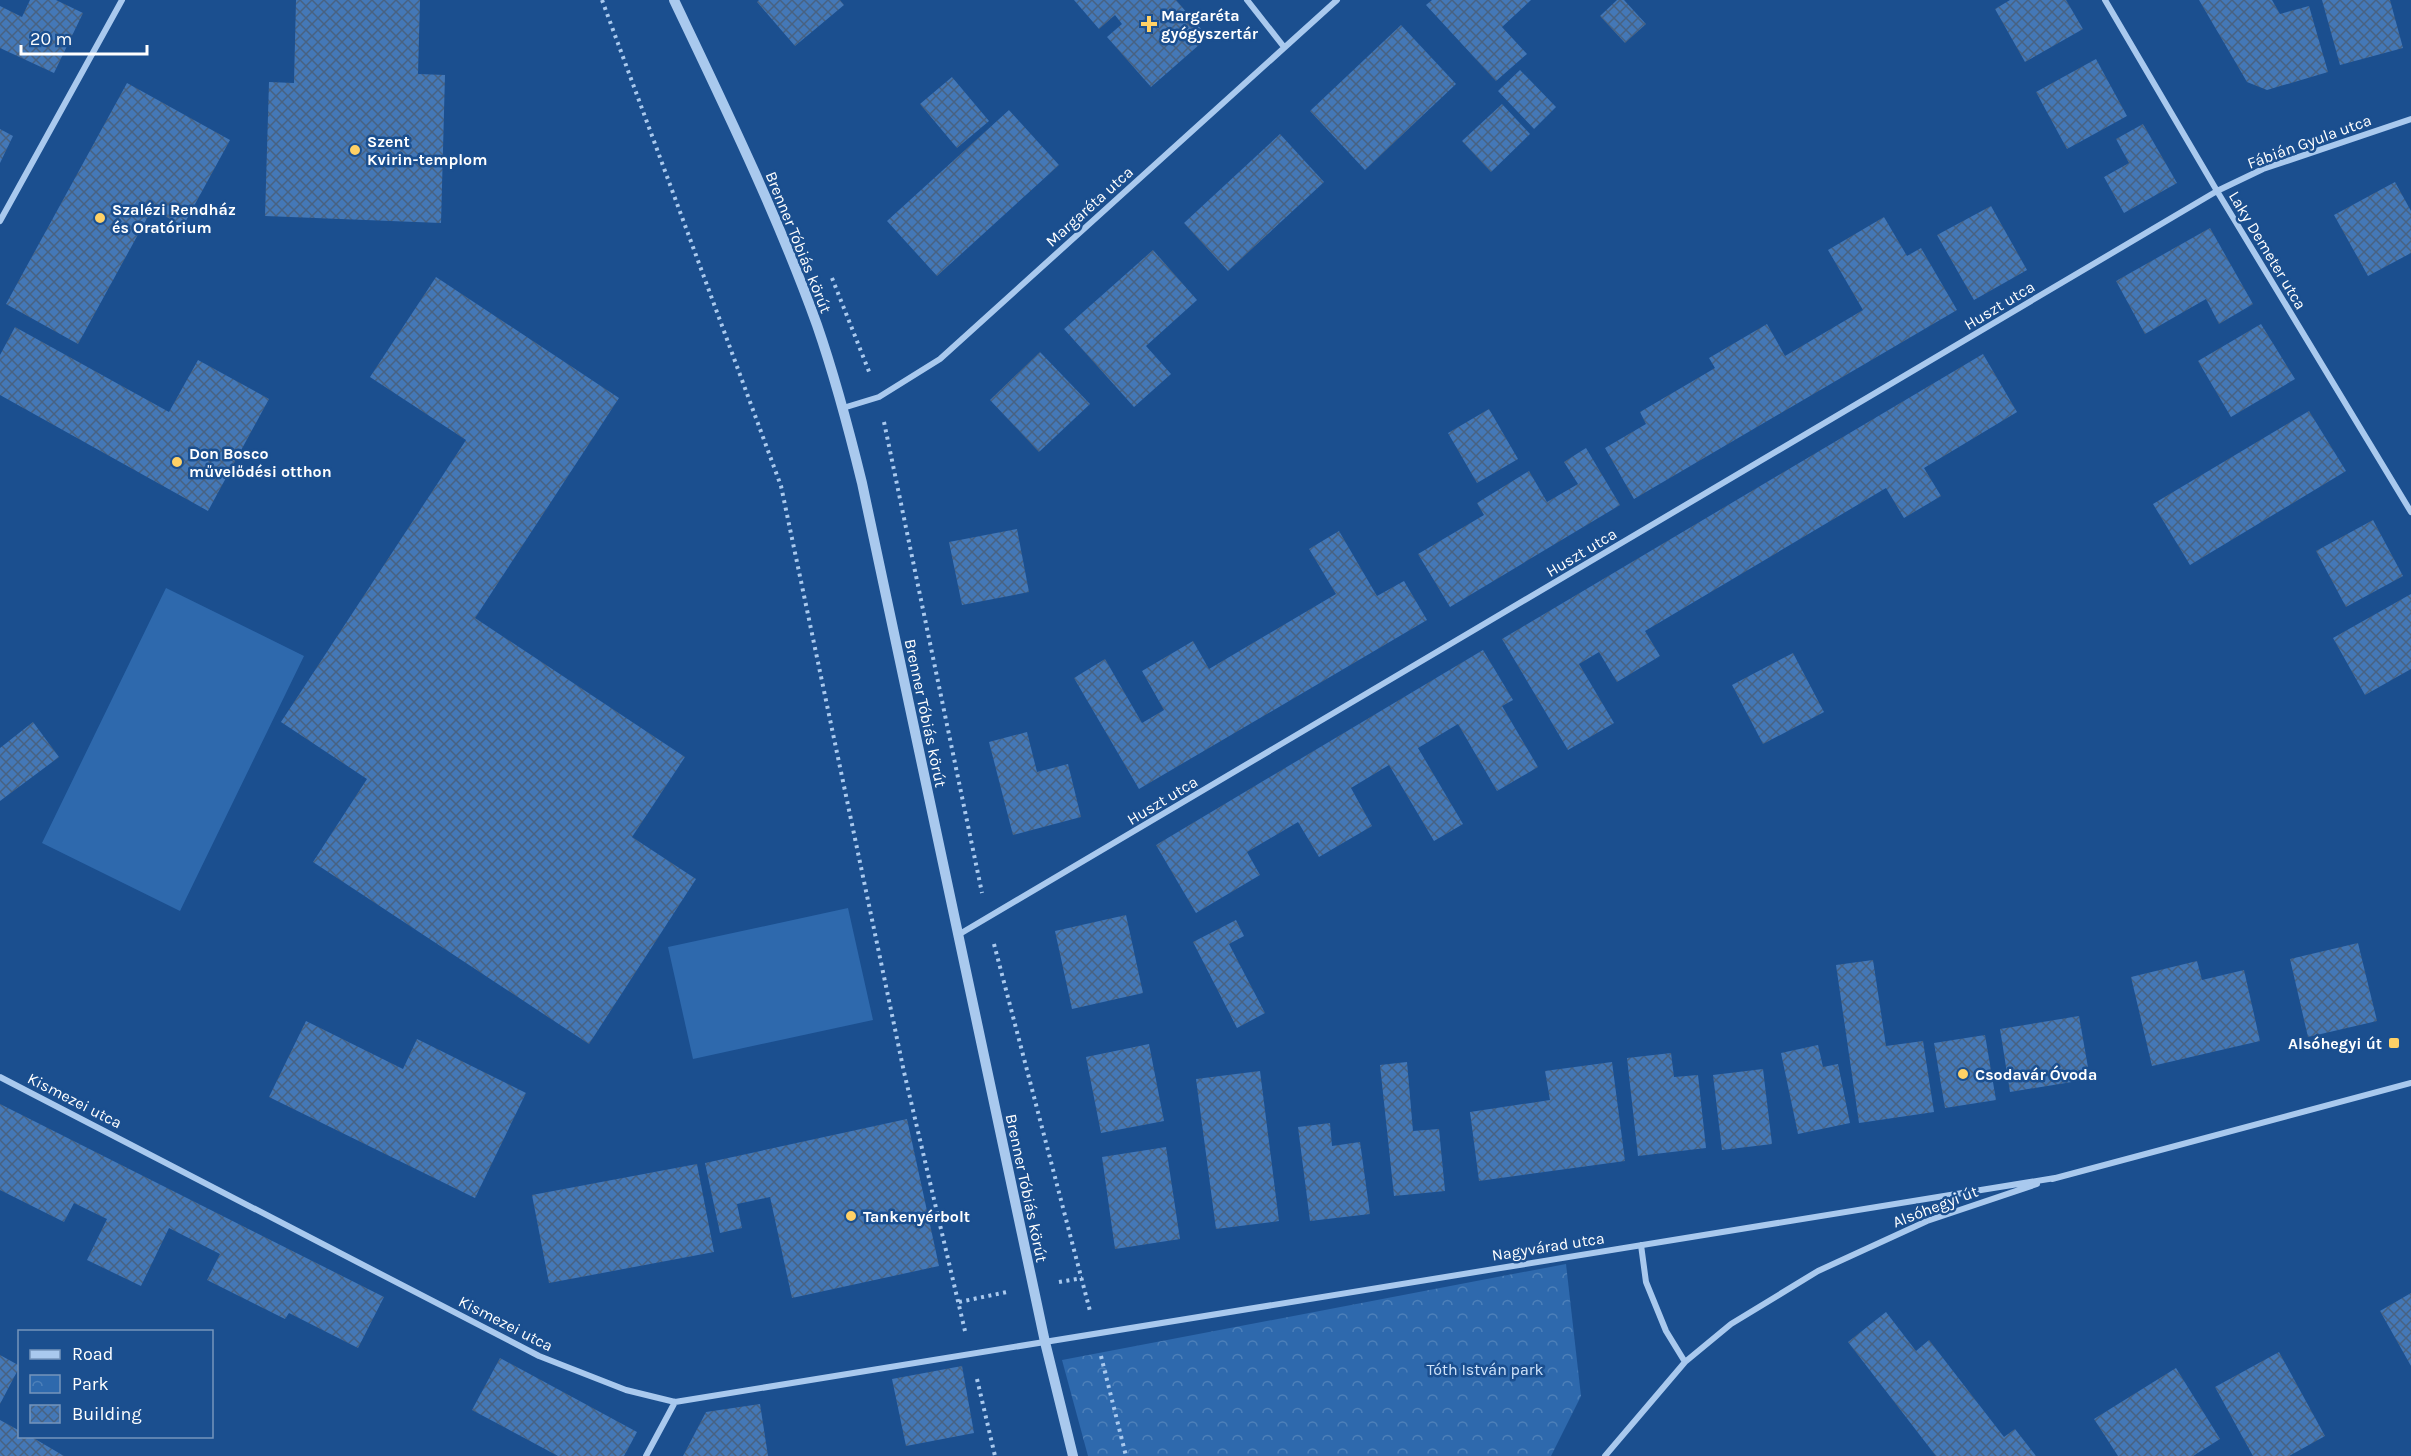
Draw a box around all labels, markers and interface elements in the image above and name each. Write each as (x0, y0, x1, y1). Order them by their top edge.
place label: Margaréta gyógyszertár (1161, 6, 1259, 43)
marker: Margaréta gyógyszertár (1142, 17, 1156, 31)
scale bar (21, 18, 147, 56)
text: 20 m (30, 28, 72, 50)
street label: Fábián Gyula utca (2245, 110, 2374, 173)
place label: Szent Kvirin-templom (367, 132, 487, 169)
marker: Szent Kvirin-templom (348, 143, 362, 157)
street label: Margaréta utca (1042, 162, 1137, 251)
street label: Brenner Tóbiás körút (761, 169, 836, 316)
street label: Laky Demeter utca (2225, 188, 2310, 313)
place label: Szalézi Rendház és Oratórium (112, 200, 236, 237)
marker: Szalézi Rendház és Oratórium (93, 211, 107, 225)
street label: Huszt utca (1961, 277, 2038, 334)
place label: Don Bosco művelődési otthon (189, 444, 332, 481)
marker: Don Bosco művelődési otthon (170, 455, 184, 469)
street label: Huszt utca (1543, 524, 1620, 581)
street label: Brenner Tóbiás körút (901, 637, 951, 789)
street label: Huszt utca (1124, 772, 1201, 829)
place label: Alsóhegyi út (2288, 1034, 2382, 1053)
marker: Alsóhegyi út (2387, 1036, 2401, 1050)
place label: Csodavár Óvoda (1975, 1065, 2097, 1084)
marker: Csodavár Óvoda (1956, 1067, 1970, 1081)
street label: Kismezei utca (24, 1069, 125, 1132)
street label: Brenner Tóbiás körút (1002, 1112, 1052, 1264)
street label: Alsóhegyi út (1890, 1182, 1980, 1231)
place label: Tankenyérbolt (863, 1207, 970, 1226)
marker: Tankenyérbolt (844, 1209, 858, 1223)
street label: Nagyvárad utca (1490, 1228, 1606, 1265)
street label: Kismezei utca (455, 1292, 556, 1355)
legend (18, 1330, 213, 1438)
text: Road (72, 1343, 113, 1365)
park label: Tóth István park (1426, 1360, 1544, 1379)
text: Park (72, 1373, 109, 1395)
text: Building (72, 1403, 142, 1425)

